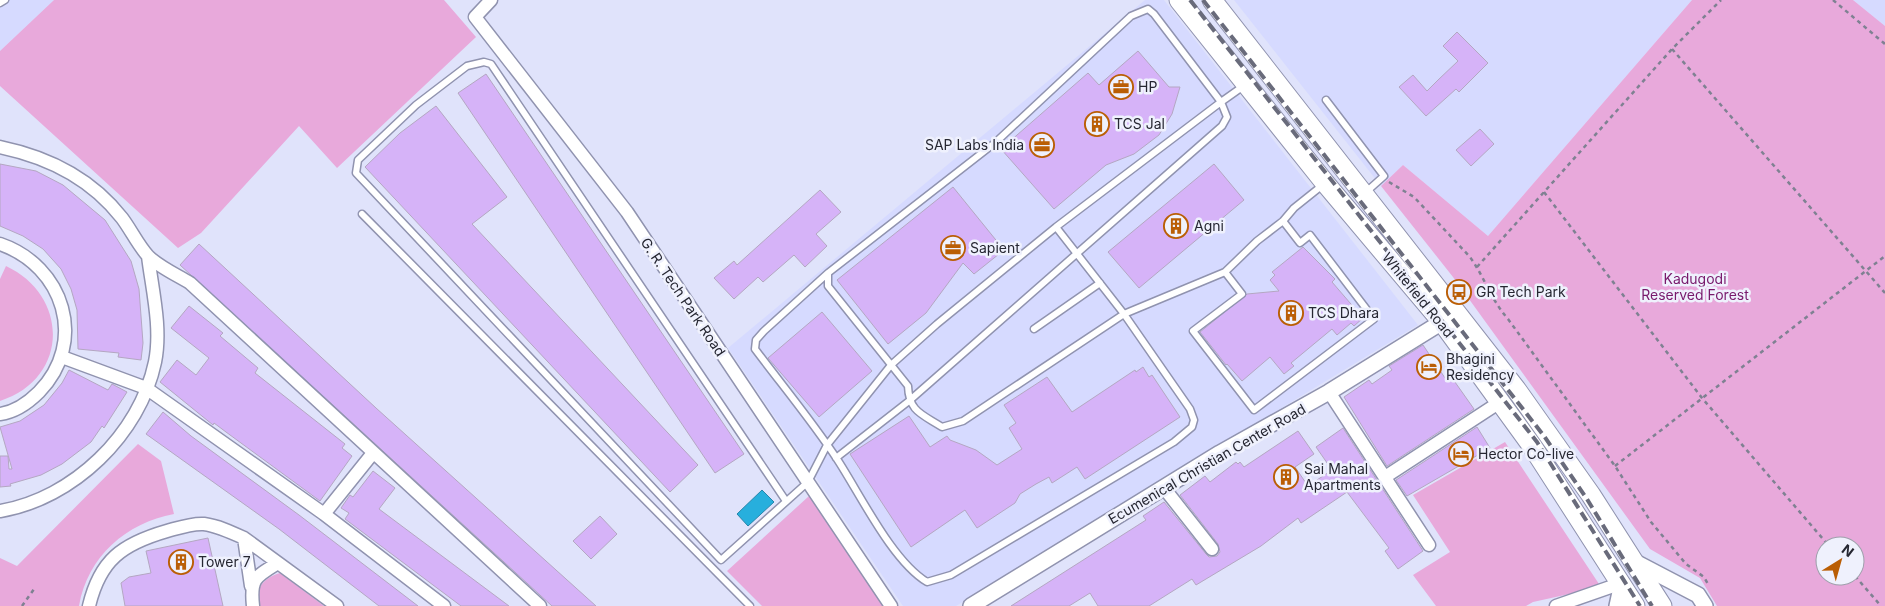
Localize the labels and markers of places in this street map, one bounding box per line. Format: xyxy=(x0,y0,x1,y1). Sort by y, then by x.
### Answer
office icon: HP xyxy=(1108,74,1134,100)
place label: HP xyxy=(1138,78,1157,95)
building icon: TCS Jal xyxy=(1084,111,1110,137)
place label: TCS Jal xyxy=(1114,115,1165,132)
office icon: SAP Labs India xyxy=(1029,132,1055,158)
place label: SAP Labs India xyxy=(925,136,1024,153)
building icon: Agni xyxy=(1163,213,1189,239)
place label: Agni xyxy=(1194,217,1224,234)
office icon: Sapient xyxy=(940,235,966,261)
place label: Sapient xyxy=(970,239,1020,256)
bus stop icon: GR Tech Park xyxy=(1446,279,1472,305)
place label: GR Tech Park xyxy=(1476,283,1566,300)
building icon: TCS Dhara xyxy=(1278,300,1304,326)
place label: TCS Dhara xyxy=(1308,304,1379,321)
place label: Bhagini Residency xyxy=(1446,350,1514,383)
hotel icon: Bhagini Residency xyxy=(1416,354,1442,380)
hotel icon: Hector Co-live xyxy=(1448,441,1474,467)
place label: Hector Co-live xyxy=(1478,445,1574,462)
place label: Sai Mahal Apartments xyxy=(1304,460,1381,493)
building icon: Sai Mahal Apartments xyxy=(1273,464,1299,490)
building icon: Tower 7 xyxy=(168,549,194,575)
place label: Tower 7 xyxy=(198,553,251,570)

